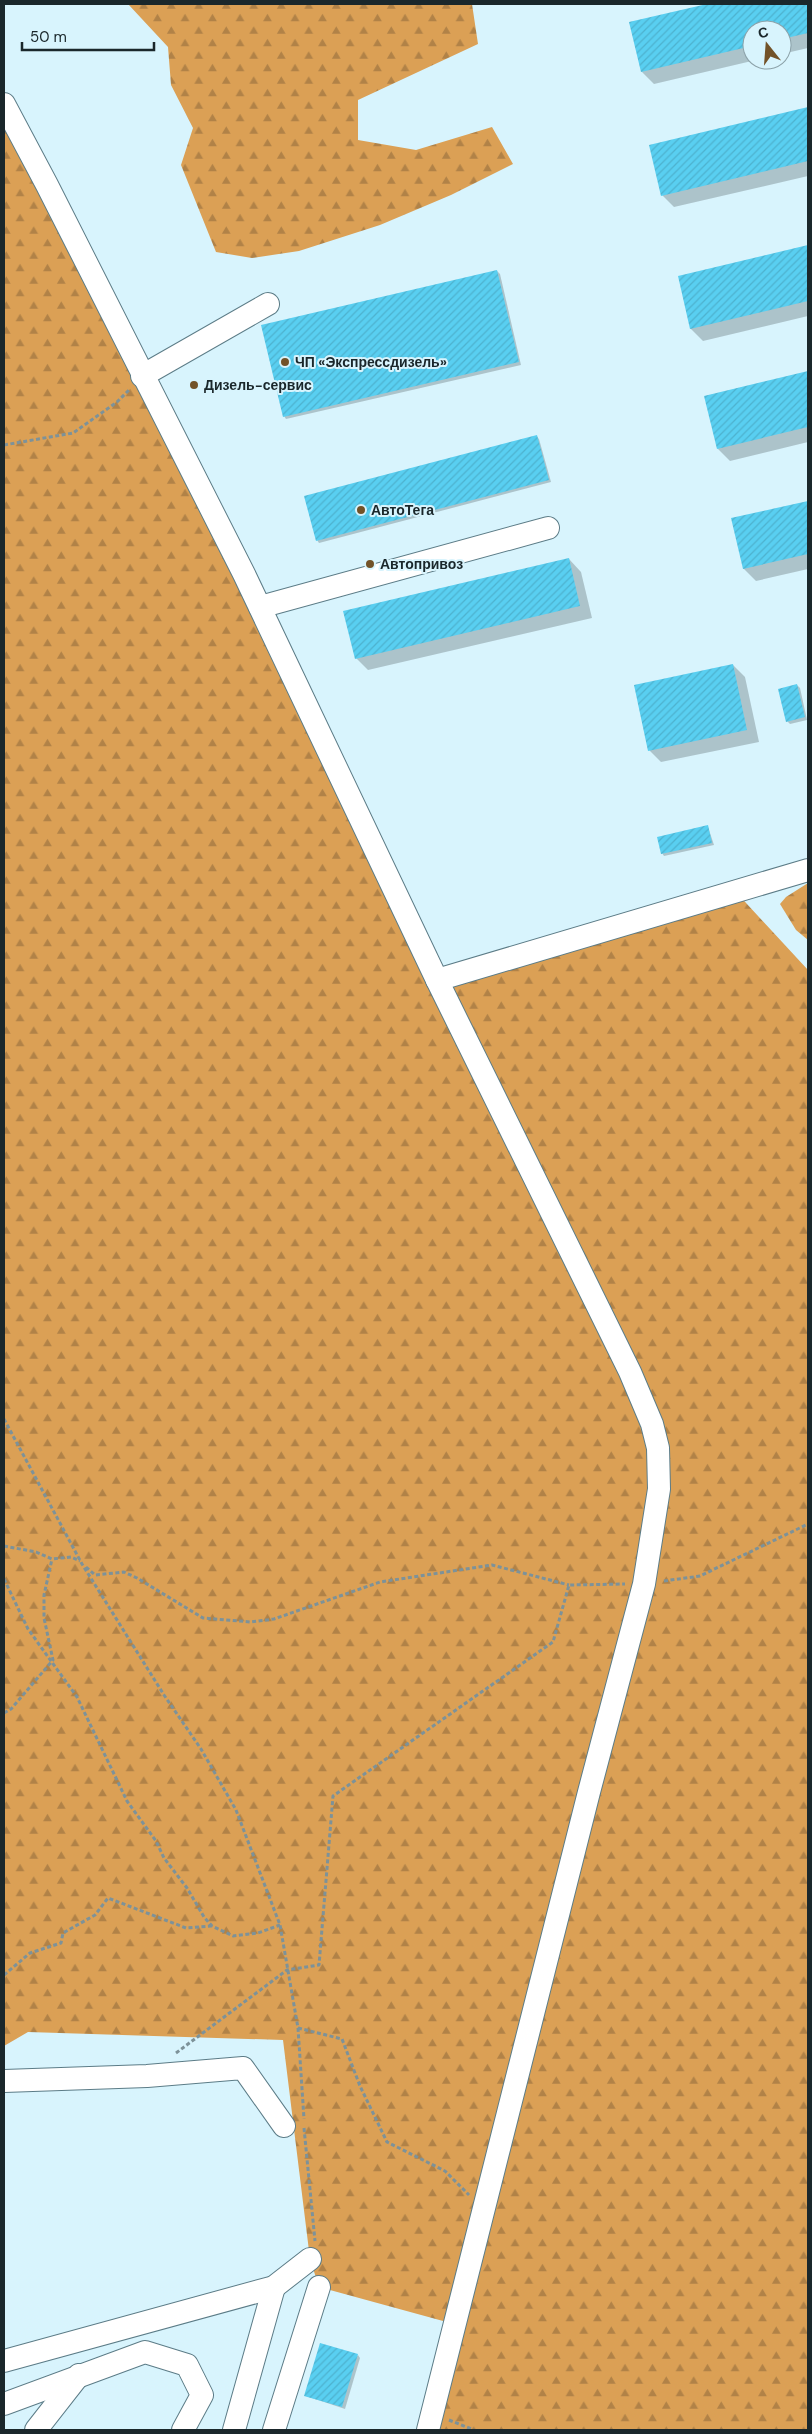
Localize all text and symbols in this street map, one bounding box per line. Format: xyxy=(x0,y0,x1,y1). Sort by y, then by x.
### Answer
scale bar xyxy=(22,20,155,52)
north arrow xyxy=(742,20,792,70)
text: С xyxy=(756,22,771,43)
text: 50 m xyxy=(30,27,67,47)
place label: ЧП «Экспрессдизель» xyxy=(295,353,447,371)
marker: ЧП «Экспрессдизель» xyxy=(279,356,291,368)
place label: Дизель-сервис xyxy=(204,376,312,394)
marker: Дизель-сервис xyxy=(188,379,200,391)
place label: АвтоТега xyxy=(371,501,434,519)
marker: АвтоТега xyxy=(355,504,367,516)
place label: Автопривоз xyxy=(380,555,463,573)
marker: Автопривоз xyxy=(364,558,376,570)

